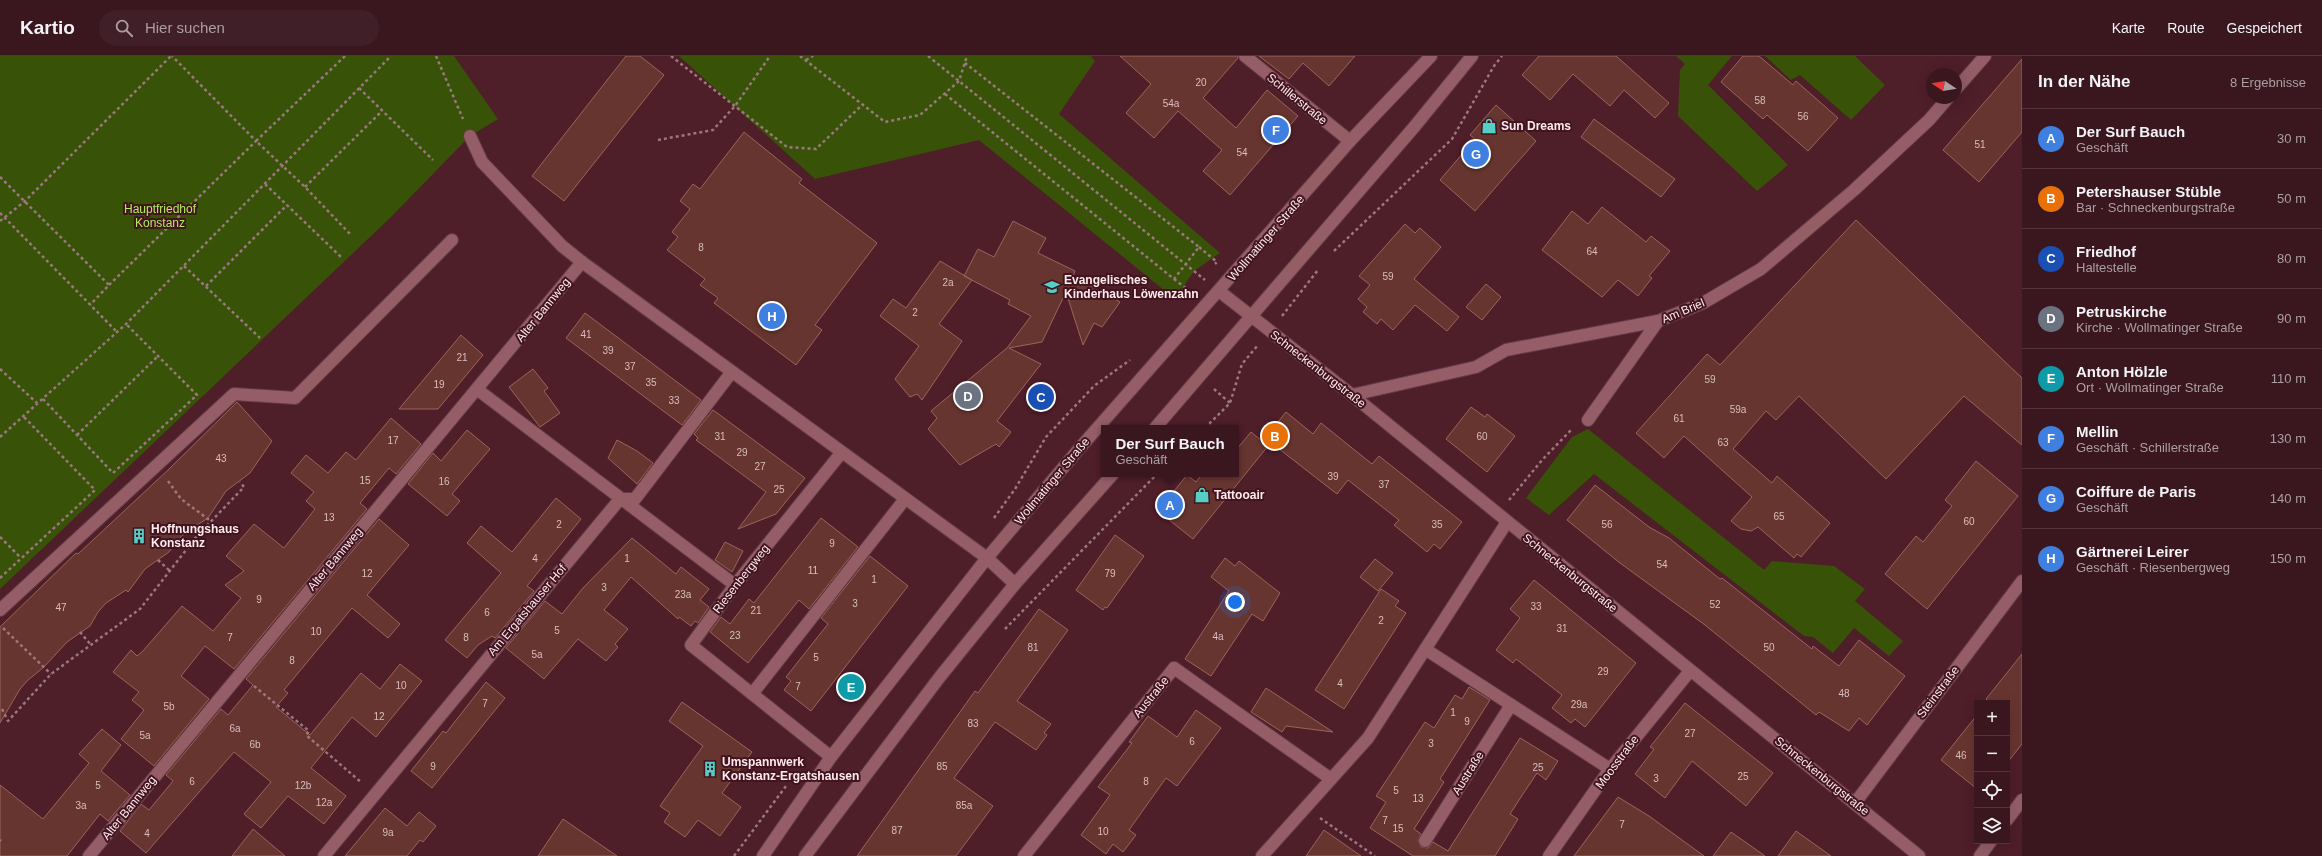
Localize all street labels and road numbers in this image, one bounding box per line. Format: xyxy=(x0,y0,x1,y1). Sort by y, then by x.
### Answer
street label: Schillerstraße xyxy=(1264,70,1330,128)
street label: Wollmatinger Straße xyxy=(1225,192,1307,284)
street label: Alter Bannweg xyxy=(513,275,573,345)
street label: Am Briel xyxy=(1659,296,1707,326)
street label: Schneckenburgstraße xyxy=(1267,327,1369,411)
street label: Wollmatinger Straße xyxy=(1012,434,1093,527)
street label: Alter Bannweg xyxy=(305,525,365,593)
street label: Schneckenburgstraße xyxy=(1520,531,1620,616)
street label: Riesenbergweg xyxy=(710,542,772,616)
street label: Am Ergatshauser Hof xyxy=(485,561,570,658)
street label: Steinstraße xyxy=(1914,663,1962,721)
street label: Austraße xyxy=(1130,673,1172,720)
street label: Moosstraße xyxy=(1592,732,1642,792)
street label: Schneckenburgstraße xyxy=(1772,734,1872,819)
street label: Austraße xyxy=(1449,748,1487,797)
street label: Alter Bannweg xyxy=(99,773,159,843)

